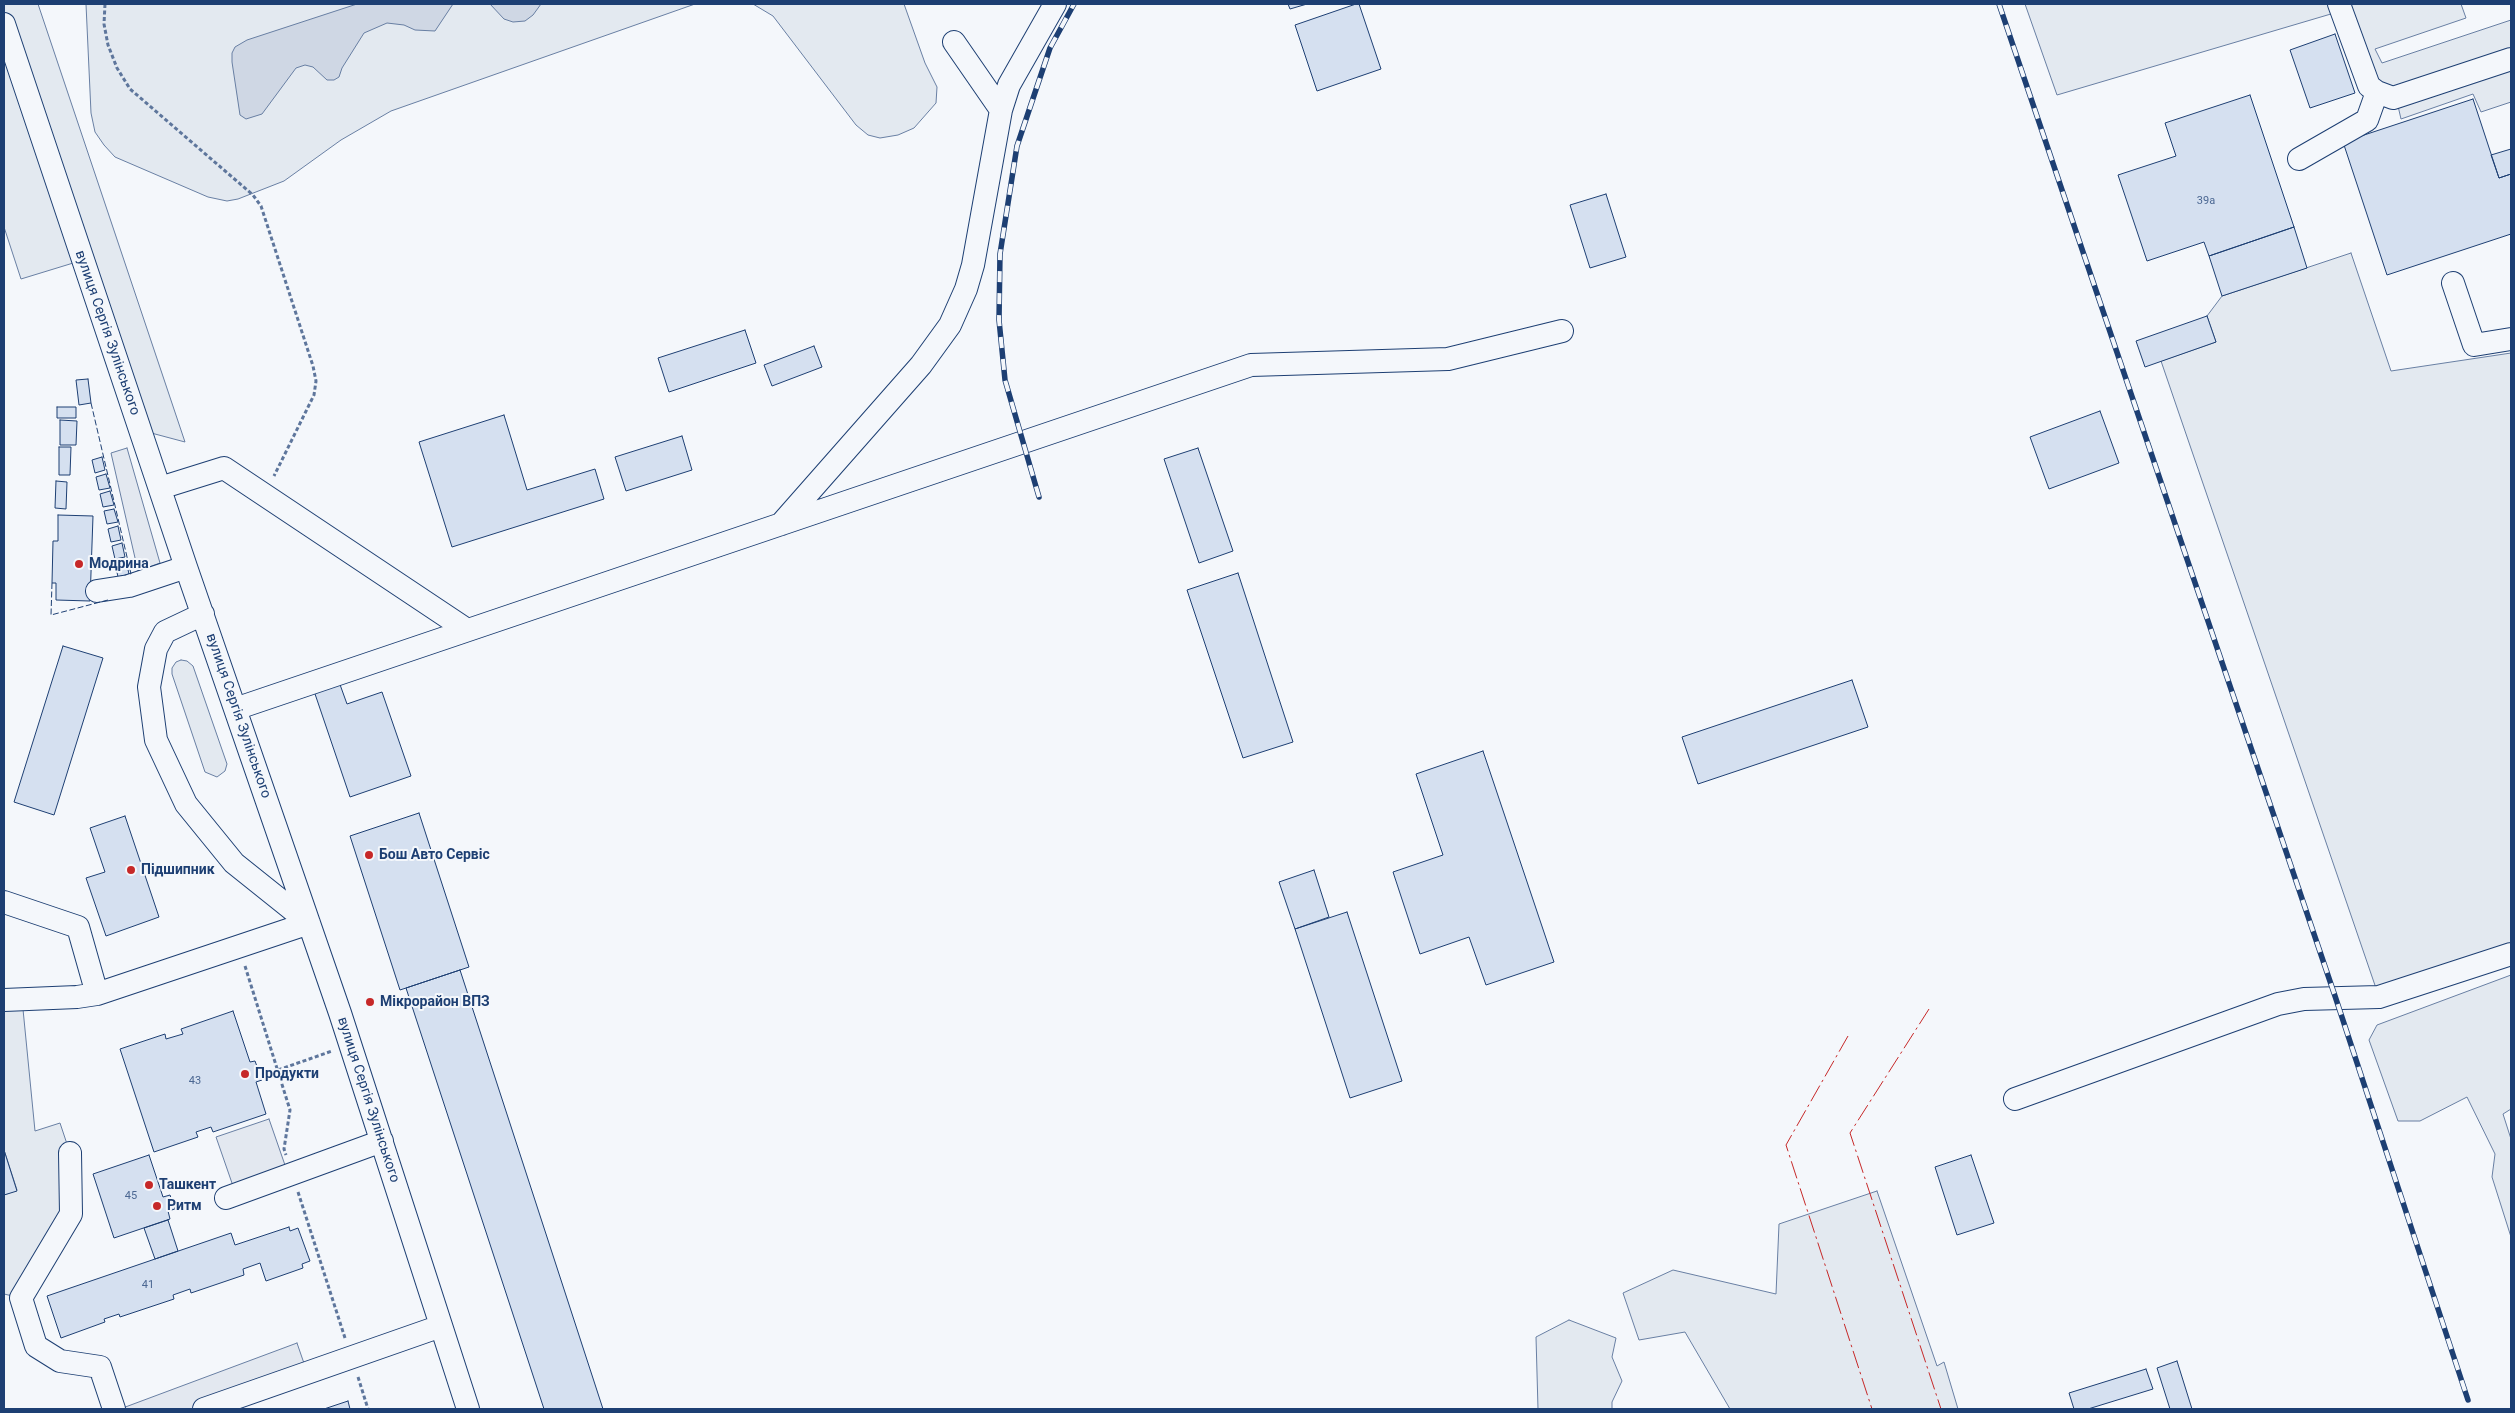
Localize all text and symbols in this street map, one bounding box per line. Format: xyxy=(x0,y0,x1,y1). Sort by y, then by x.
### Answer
house number: 39а xyxy=(2197,194,2215,208)
street label: вулиця Сергія Зулінського xyxy=(71,248,143,418)
place label: Модрина xyxy=(89,556,149,572)
marker: Модрина xyxy=(73,558,85,570)
street label: вулиця Сергія Зулінського xyxy=(202,631,274,801)
place label: Бош Авто Сервіс xyxy=(379,847,490,863)
marker: Бош Авто Сервіс xyxy=(363,849,375,861)
place label: Підшипник xyxy=(141,862,215,878)
marker: Підшипник xyxy=(125,864,137,876)
place label: Мікрорайон ВПЗ xyxy=(380,994,490,1010)
marker: Мікрорайон ВПЗ xyxy=(364,996,376,1008)
street label: вулиця Сергія Зулінського xyxy=(333,1015,403,1185)
place label: Продукти xyxy=(255,1066,319,1082)
marker: Продукти xyxy=(239,1068,251,1080)
house number: 43 xyxy=(189,1074,201,1088)
place label: Ташкент xyxy=(159,1177,216,1193)
marker: Ташкент xyxy=(143,1179,155,1191)
house number: 45 xyxy=(125,1189,137,1203)
place label: Ритм xyxy=(167,1198,202,1214)
marker: Ритм xyxy=(151,1200,163,1212)
house number: 41 xyxy=(142,1278,154,1292)

